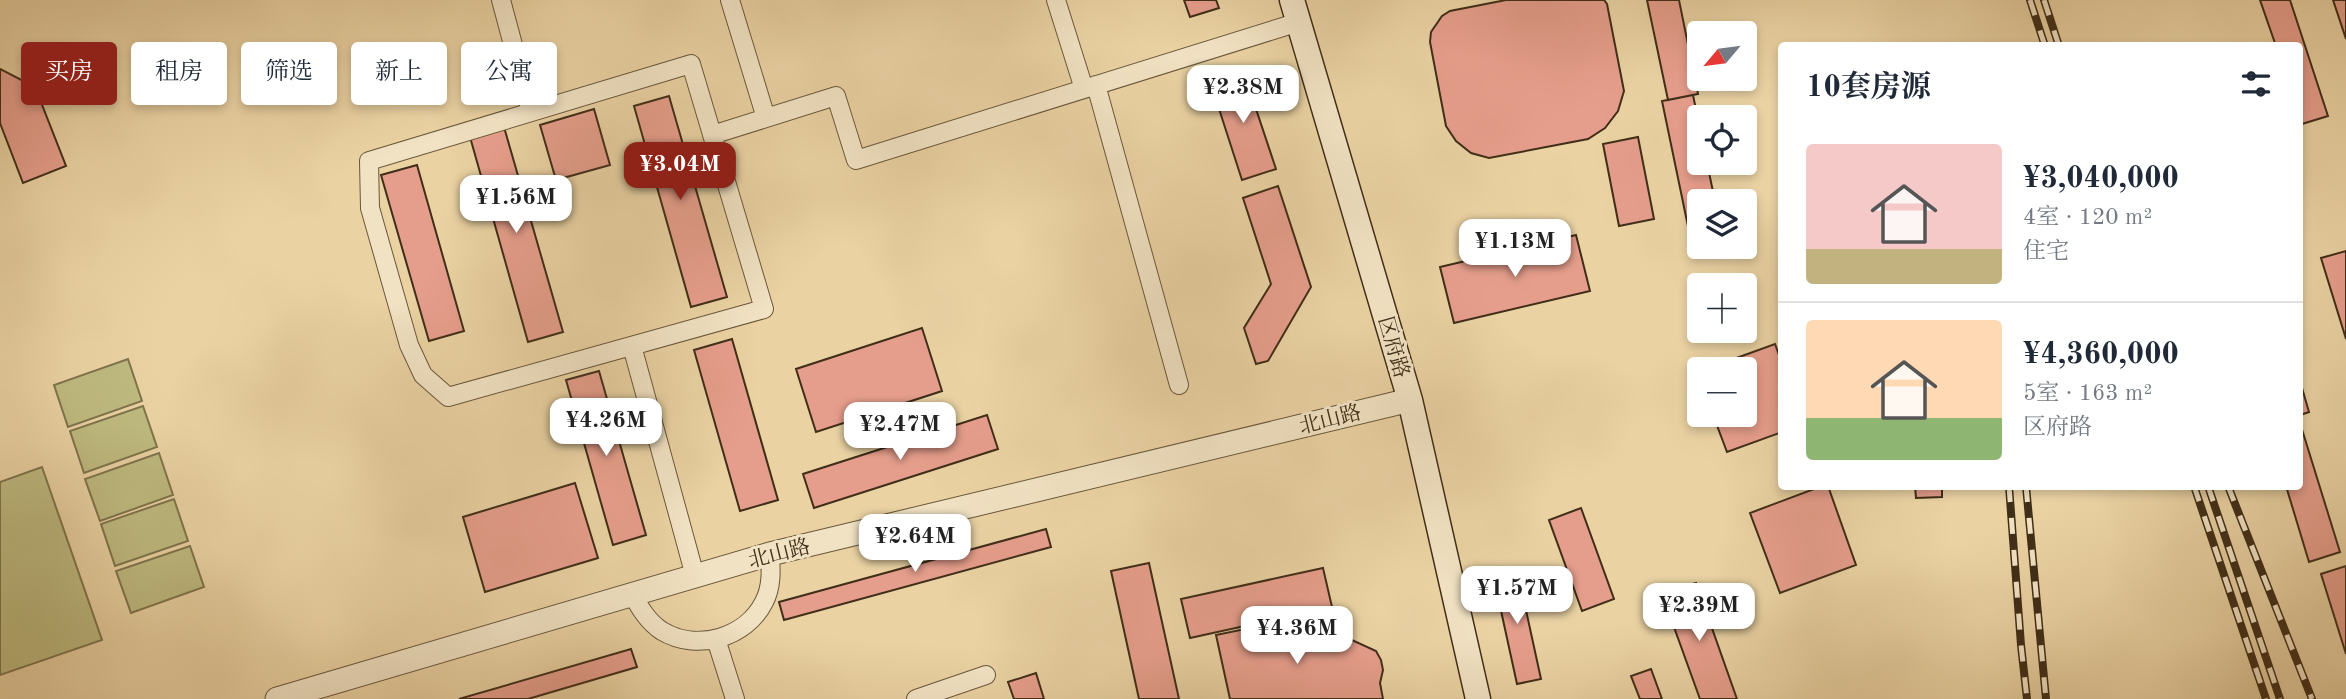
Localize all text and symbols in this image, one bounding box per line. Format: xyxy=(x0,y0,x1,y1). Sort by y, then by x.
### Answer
north arrow xyxy=(1687,21,1757,91)
map controls xyxy=(1687,21,1757,427)
chip: 买房 xyxy=(21,42,117,105)
chip: 租房 xyxy=(131,42,227,105)
chip: 筛选 xyxy=(241,42,337,105)
chip: 新上 xyxy=(351,42,447,105)
chip: 公寓 xyxy=(461,42,557,105)
icon: filters xyxy=(2237,65,2275,103)
pin: ¥2.38M xyxy=(1186,66,1300,125)
text: 10套房源 xyxy=(1806,73,1931,103)
text: ¥2.38M xyxy=(1203,76,1283,99)
button: locate xyxy=(1687,105,1757,175)
pin: ¥3.04M xyxy=(623,142,737,202)
text: ¥3.04M xyxy=(640,153,720,176)
text: ¥3,040,000 xyxy=(2023,164,2179,194)
icon: home xyxy=(1862,172,1946,256)
pin: ¥1.56M xyxy=(459,176,573,235)
text: ¥1.56M xyxy=(476,186,556,209)
button: layers xyxy=(1687,189,1757,259)
text: 4室 · 120 m² xyxy=(2023,206,2152,229)
pin: ¥1.13M xyxy=(1458,219,1572,279)
text: ¥1.13M xyxy=(1475,230,1555,253)
text: 住宅 xyxy=(2023,240,2069,263)
button: + xyxy=(1687,273,1757,343)
street label: 区府路 xyxy=(1374,314,1413,381)
text: ¥4,360,000 xyxy=(2023,340,2179,370)
icon: home xyxy=(1862,348,1946,432)
button: − xyxy=(1687,357,1757,427)
text: 5室 · 163 m² xyxy=(2023,382,2152,405)
pin: ¥4.26M xyxy=(549,398,663,458)
street label: 北山路 xyxy=(1297,401,1363,438)
pin: ¥2.47M xyxy=(843,402,957,462)
text: ¥4.26M xyxy=(566,409,646,432)
text: ¥2.47M xyxy=(860,413,940,436)
text: 区府路 xyxy=(2023,416,2092,439)
pin: ¥2.64M xyxy=(858,514,972,574)
text: ¥2.64M xyxy=(875,525,955,548)
street label: 北山路 xyxy=(746,535,812,572)
pin: ¥1.57M xyxy=(1460,566,1574,626)
text: ¥1.57M xyxy=(1477,577,1557,600)
pin: ¥2.39M xyxy=(1642,584,1756,643)
text: ¥2.39M xyxy=(1659,594,1739,617)
pin: ¥4.36M xyxy=(1240,606,1354,666)
text: ¥4.36M xyxy=(1257,617,1337,640)

